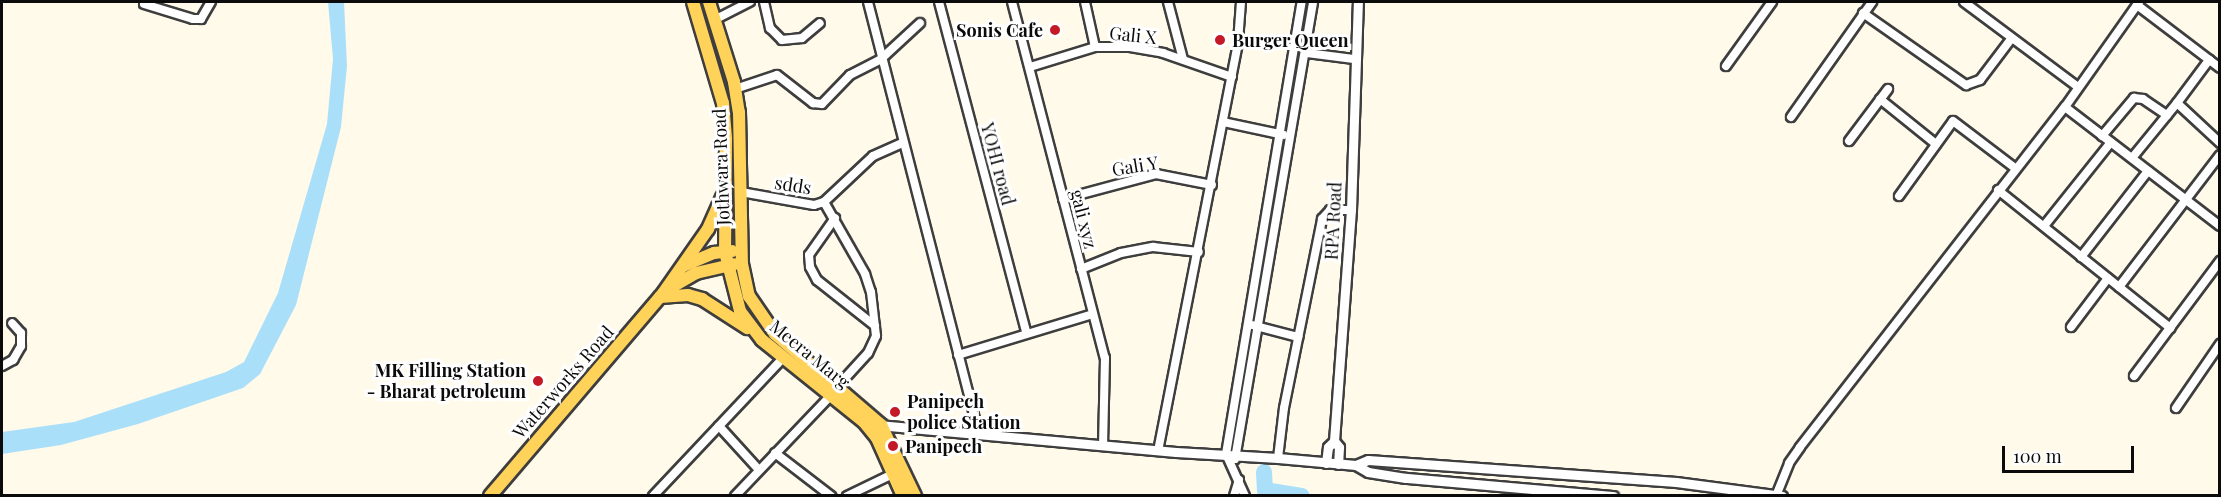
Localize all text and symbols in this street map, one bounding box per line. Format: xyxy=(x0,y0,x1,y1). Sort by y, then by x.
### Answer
place label: Sonis Cafe xyxy=(956,19,1043,41)
street label: Gali X xyxy=(1108,22,1158,48)
marker: Sonis Cafe xyxy=(1048,23,1062,37)
place label: Burger Queen xyxy=(1232,29,1349,51)
marker: Burger Queen xyxy=(1213,33,1227,47)
street label: Jothwara Road xyxy=(708,108,734,226)
street label: YOHI road xyxy=(977,120,1019,208)
street label: Gali Y xyxy=(1110,152,1160,180)
street label: sdds xyxy=(773,171,813,199)
street label: RPA Road xyxy=(1320,181,1346,261)
street label: gali xyz xyxy=(1066,187,1102,251)
street label: Meera Marg xyxy=(765,315,855,393)
street label: Waterworks Road xyxy=(508,321,618,443)
place label: MK Filling Station - Bharat petroleum xyxy=(367,360,526,403)
marker: MK Filling Station - Bharat petroleum xyxy=(531,374,545,388)
place label: Panipech police Station xyxy=(907,391,1021,434)
marker: Panipech police Station xyxy=(888,405,902,419)
scale bar xyxy=(2005,434,2137,472)
place label: Panipech xyxy=(905,435,982,457)
marker: Panipech xyxy=(886,439,900,453)
text: 100 m xyxy=(2013,444,2062,468)

